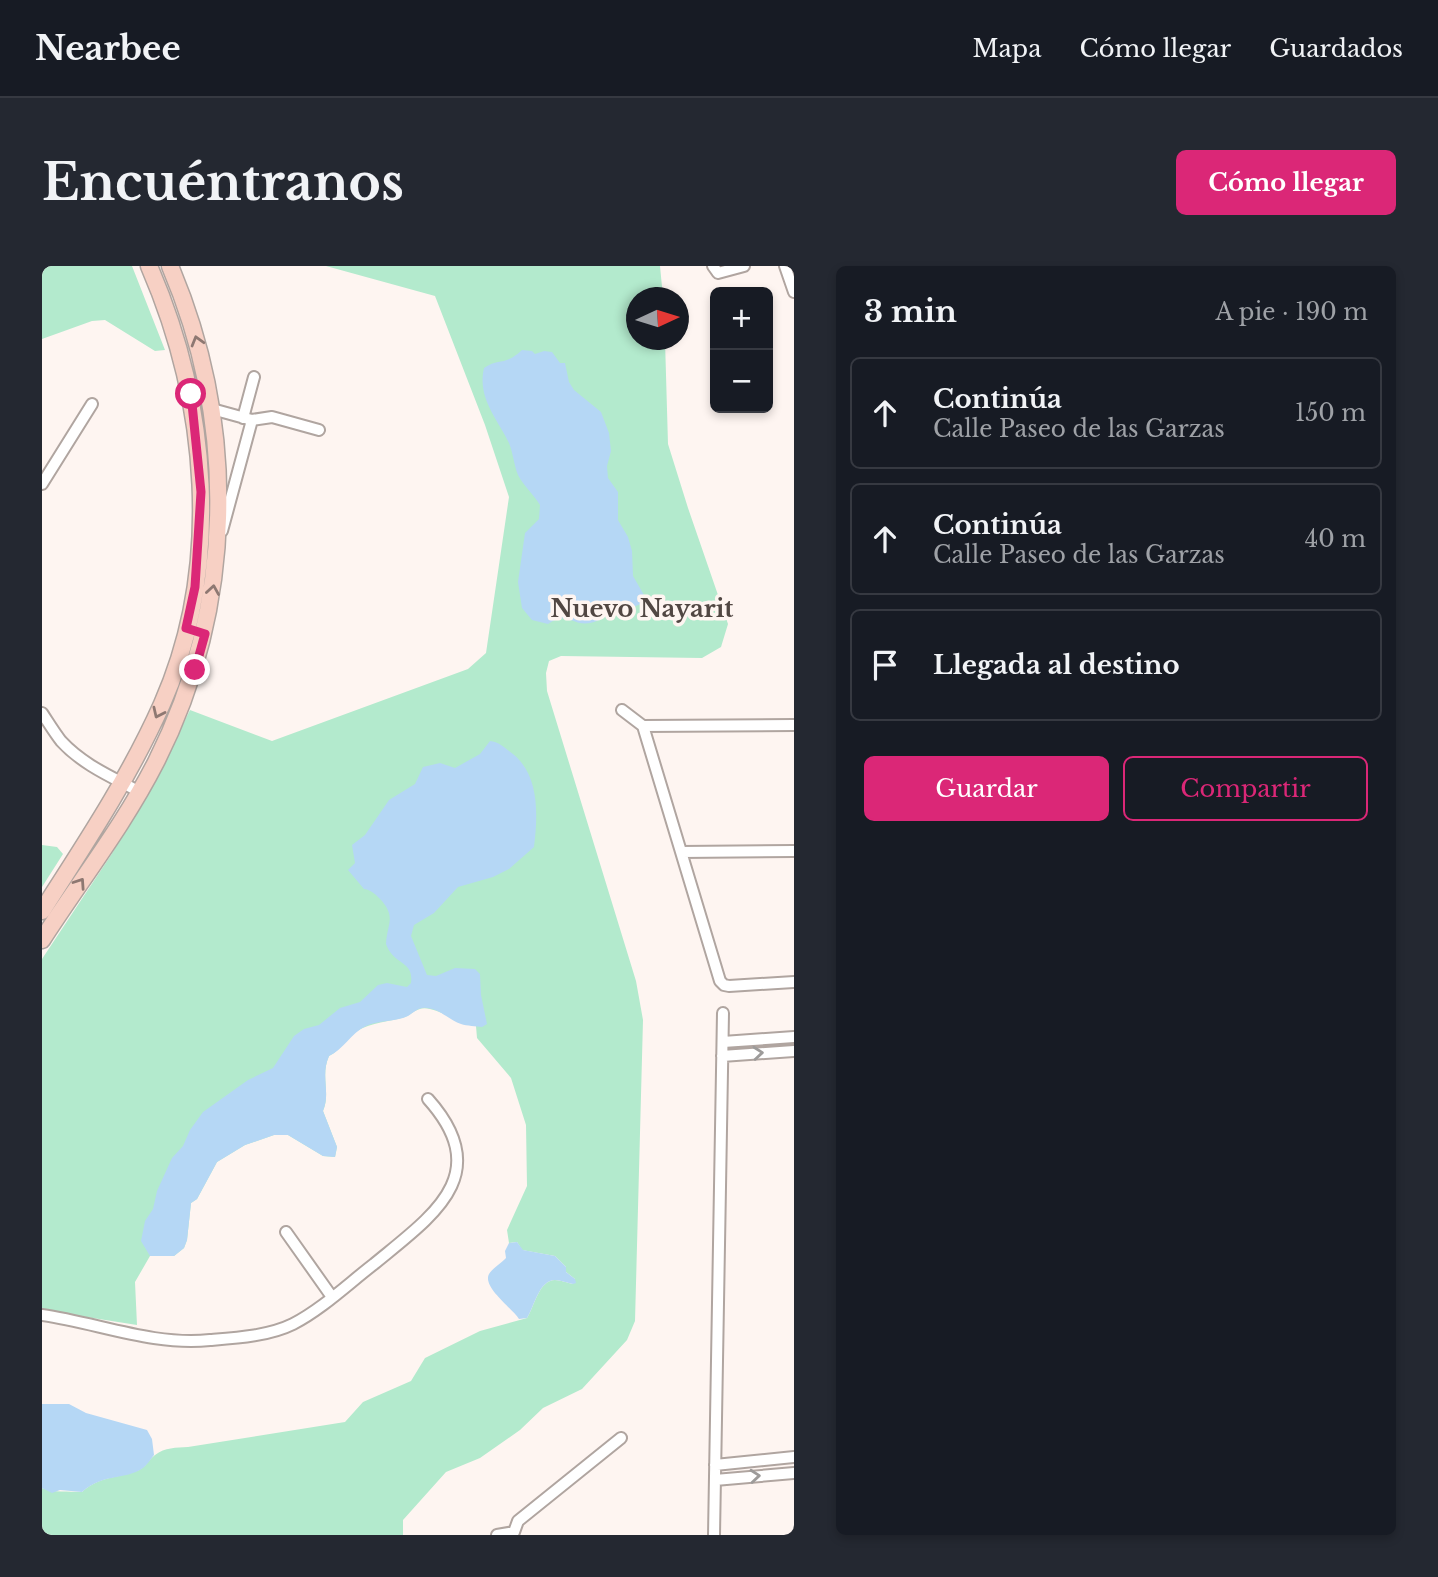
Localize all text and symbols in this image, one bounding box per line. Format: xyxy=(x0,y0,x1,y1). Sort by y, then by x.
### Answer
text: Nearbee xyxy=(35,28,181,69)
text: Mapa xyxy=(972,34,1041,63)
text: Cómo llegar xyxy=(1079,34,1231,63)
text: Guardados xyxy=(1269,34,1403,63)
button: Cómo llegar xyxy=(1176,150,1396,215)
text: Encuéntranos xyxy=(42,152,404,213)
north arrow xyxy=(626,287,689,350)
map controls xyxy=(710,287,773,413)
button: + xyxy=(710,287,773,350)
text: 3 min xyxy=(864,293,957,330)
text: A pie · 190 m xyxy=(1215,298,1368,326)
one-way arrow xyxy=(190,335,205,347)
button: − xyxy=(710,350,773,413)
route start xyxy=(175,378,206,409)
text: Continúa xyxy=(933,383,1062,415)
icon: ahead xyxy=(866,394,904,432)
text: 150 m xyxy=(1295,399,1366,427)
text: Calle Paseo de las Garzas xyxy=(933,415,1225,443)
text: Continúa xyxy=(933,509,1062,541)
icon: ahead xyxy=(866,520,904,558)
text: 40 m xyxy=(1305,525,1366,553)
text: Calle Paseo de las Garzas xyxy=(933,541,1225,569)
one-way arrow xyxy=(205,584,220,596)
district label: Nuevo Nayarit xyxy=(550,594,734,623)
icon: arrive xyxy=(866,646,904,684)
text: Llegada al destino xyxy=(933,649,1180,681)
route end xyxy=(179,654,210,685)
one-way arrow xyxy=(152,706,166,718)
button: Guardar xyxy=(864,756,1109,821)
button: Compartir xyxy=(1123,756,1368,821)
one-way arrow xyxy=(72,878,84,891)
one-way arrow xyxy=(753,1046,764,1061)
one-way arrow xyxy=(749,1469,760,1484)

